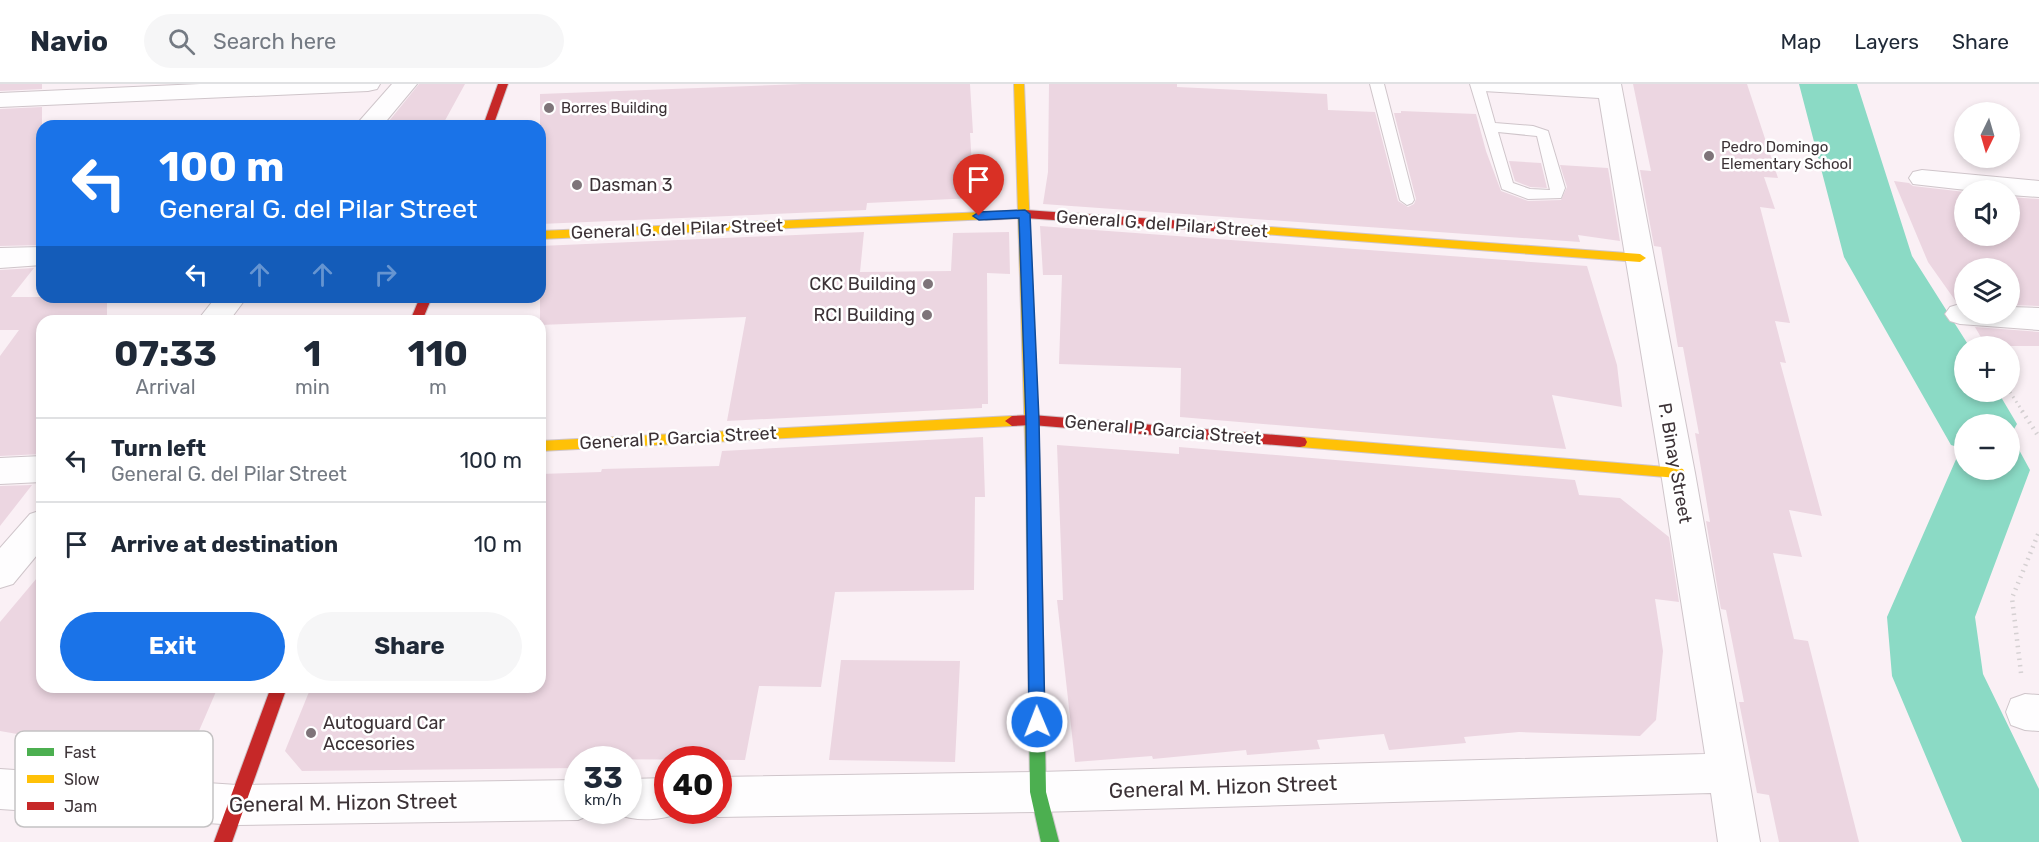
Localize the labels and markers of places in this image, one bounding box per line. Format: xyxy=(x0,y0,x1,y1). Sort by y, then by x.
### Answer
place label: Borres Building xyxy=(561,99,668,117)
marker: Borres Building xyxy=(542,101,556,115)
place label: Pedro Domingo Elementary School xyxy=(1721,138,1852,173)
marker: Pedro Domingo Elementary School xyxy=(1702,149,1716,163)
pin xyxy=(953,154,1004,216)
place label: Dasman 3 xyxy=(589,174,673,196)
marker: Dasman 3 xyxy=(570,178,584,192)
place label: CKC Building xyxy=(809,273,916,295)
marker: CKC Building xyxy=(921,277,935,291)
place label: RCI Building xyxy=(814,304,915,326)
marker: RCI Building xyxy=(920,308,934,322)
place label: Autoguard Car Accesories xyxy=(323,712,445,755)
marker: Autoguard Car Accesories xyxy=(304,726,318,740)

